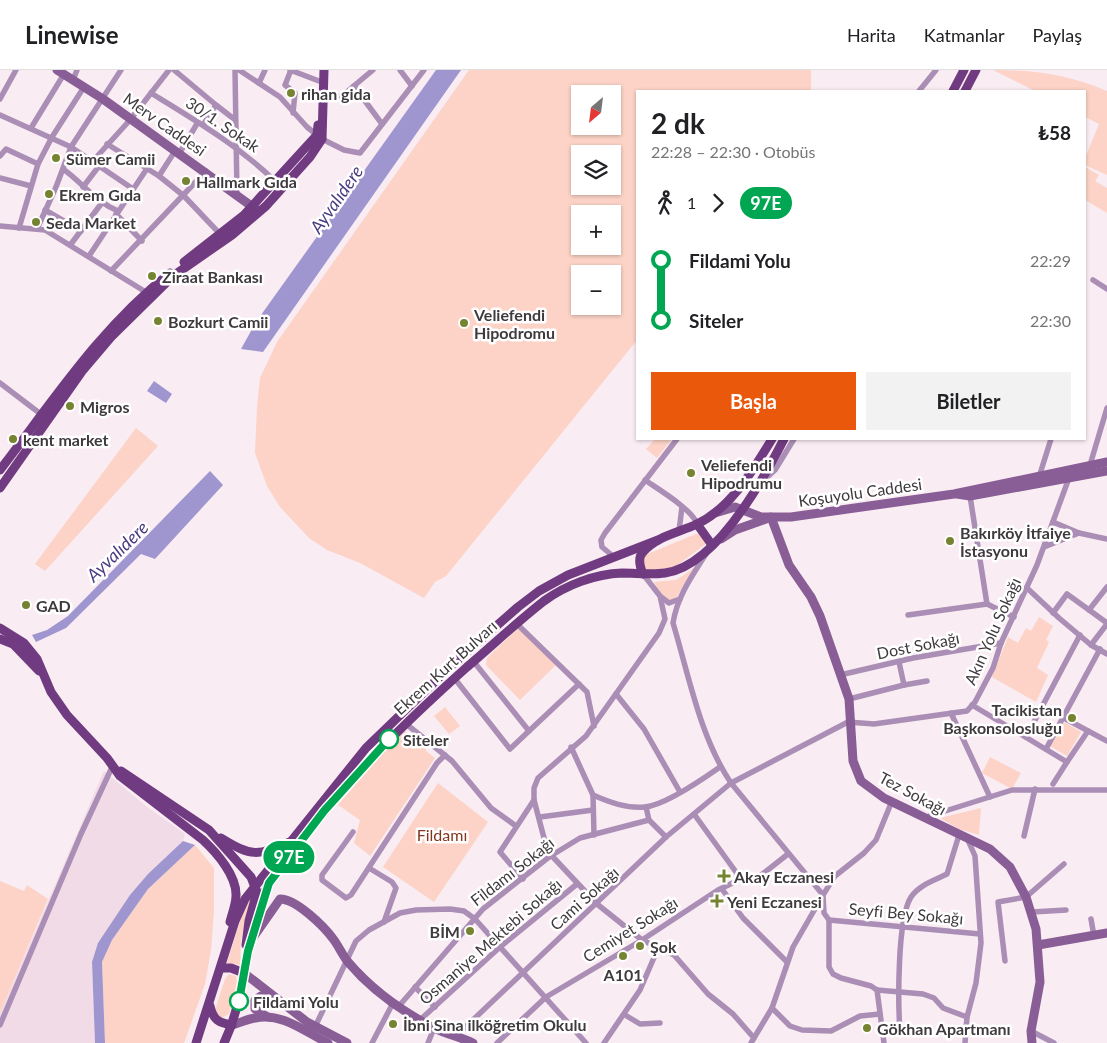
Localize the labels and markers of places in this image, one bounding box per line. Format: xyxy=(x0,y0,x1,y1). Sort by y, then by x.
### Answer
place label: rihan gida xyxy=(301,84,371,103)
marker: rihan gida xyxy=(285,87,297,99)
place label: Sümer Camii xyxy=(66,149,155,168)
marker: Sümer Camii xyxy=(50,152,62,164)
place label: Hallmark Gıda xyxy=(196,172,297,191)
marker: Hallmark Gıda xyxy=(180,175,192,187)
place label: Ekrem Gıda xyxy=(59,185,141,204)
marker: Ekrem Gıda xyxy=(43,188,55,200)
place label: Seda Market xyxy=(46,213,136,232)
marker: Seda Market xyxy=(30,216,42,228)
place label: Ziraat Bankası xyxy=(162,267,263,286)
marker: Ziraat Bankası xyxy=(146,270,158,282)
place label: Veliefendi Hipodromu xyxy=(473,305,555,342)
place label: Bozkurt Camii xyxy=(168,312,268,331)
marker: Bozkurt Camii xyxy=(152,315,164,327)
marker: Veliefendi Hipodromu xyxy=(458,317,470,329)
place label: Migros xyxy=(80,397,129,416)
marker: Migros xyxy=(64,400,76,412)
place label: kent market xyxy=(23,430,109,449)
marker: kent market xyxy=(7,433,19,445)
place label: Veliefendi Hipodrumu xyxy=(700,455,782,492)
marker: Veliefendi Hipodrumu xyxy=(685,467,697,479)
place label: Bakırköy İtfaiye İstasyonu xyxy=(960,523,1071,560)
marker: Bakırköy İtfaiye İstasyonu xyxy=(944,535,956,547)
place label: GAD xyxy=(36,596,71,615)
marker: GAD xyxy=(20,599,32,611)
place label: Tacikistan Başkonsolosluğu xyxy=(943,700,1062,737)
marker: Tacikistan Başkonsolosluğu xyxy=(1066,712,1078,724)
marker: Siteler xyxy=(379,729,399,749)
place label: Siteler xyxy=(403,730,449,749)
place label: Akay Eczanesi xyxy=(733,867,834,886)
marker: Akay Eczanesi xyxy=(718,870,730,882)
place label: Yeni Eczanesi xyxy=(726,892,822,911)
marker: Yeni Eczanesi xyxy=(711,895,723,907)
place label: BİM xyxy=(430,922,460,941)
marker: BİM xyxy=(464,925,476,937)
place label: Şok xyxy=(650,937,677,956)
marker: Şok xyxy=(634,940,646,952)
marker: A101 xyxy=(617,950,629,962)
place label: A101 xyxy=(603,965,642,984)
marker: Fildami Yolu xyxy=(229,991,249,1011)
place label: Fildami Yolu xyxy=(253,992,339,1011)
place label: İbni Sina ilköğretim Okulu xyxy=(403,1015,586,1034)
marker: İbni Sina ilköğretim Okulu xyxy=(387,1018,399,1030)
place label: Gökhan Apartmanı xyxy=(877,1019,1011,1038)
marker: Gökhan Apartmanı xyxy=(861,1022,873,1034)

